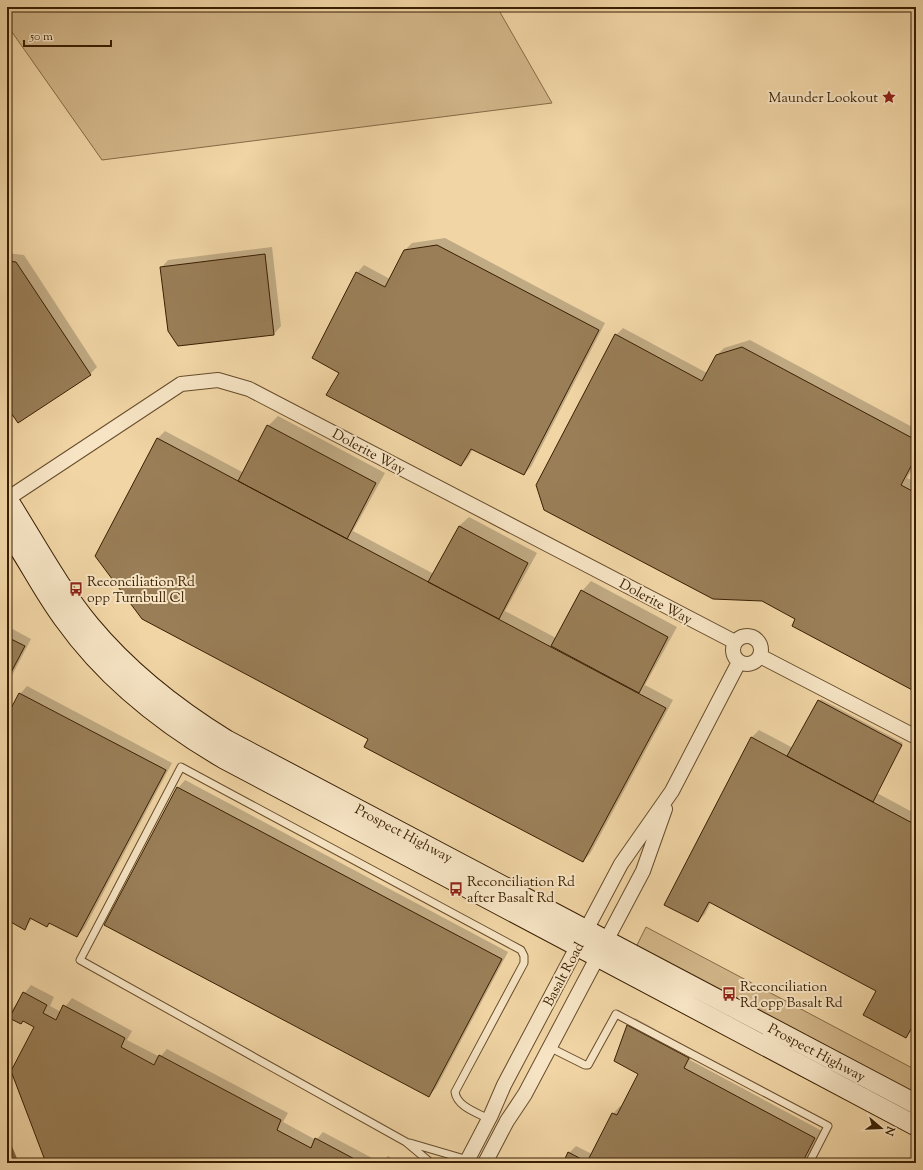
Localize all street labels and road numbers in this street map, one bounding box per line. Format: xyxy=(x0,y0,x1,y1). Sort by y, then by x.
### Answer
street label: Dolerite Way xyxy=(328,425,408,480)
street label: Dolerite Way xyxy=(615,575,695,630)
street label: Prospect Highway xyxy=(351,801,455,869)
street label: Basalt Road xyxy=(539,939,590,1011)
street label: Prospect Highway xyxy=(764,1020,868,1088)

